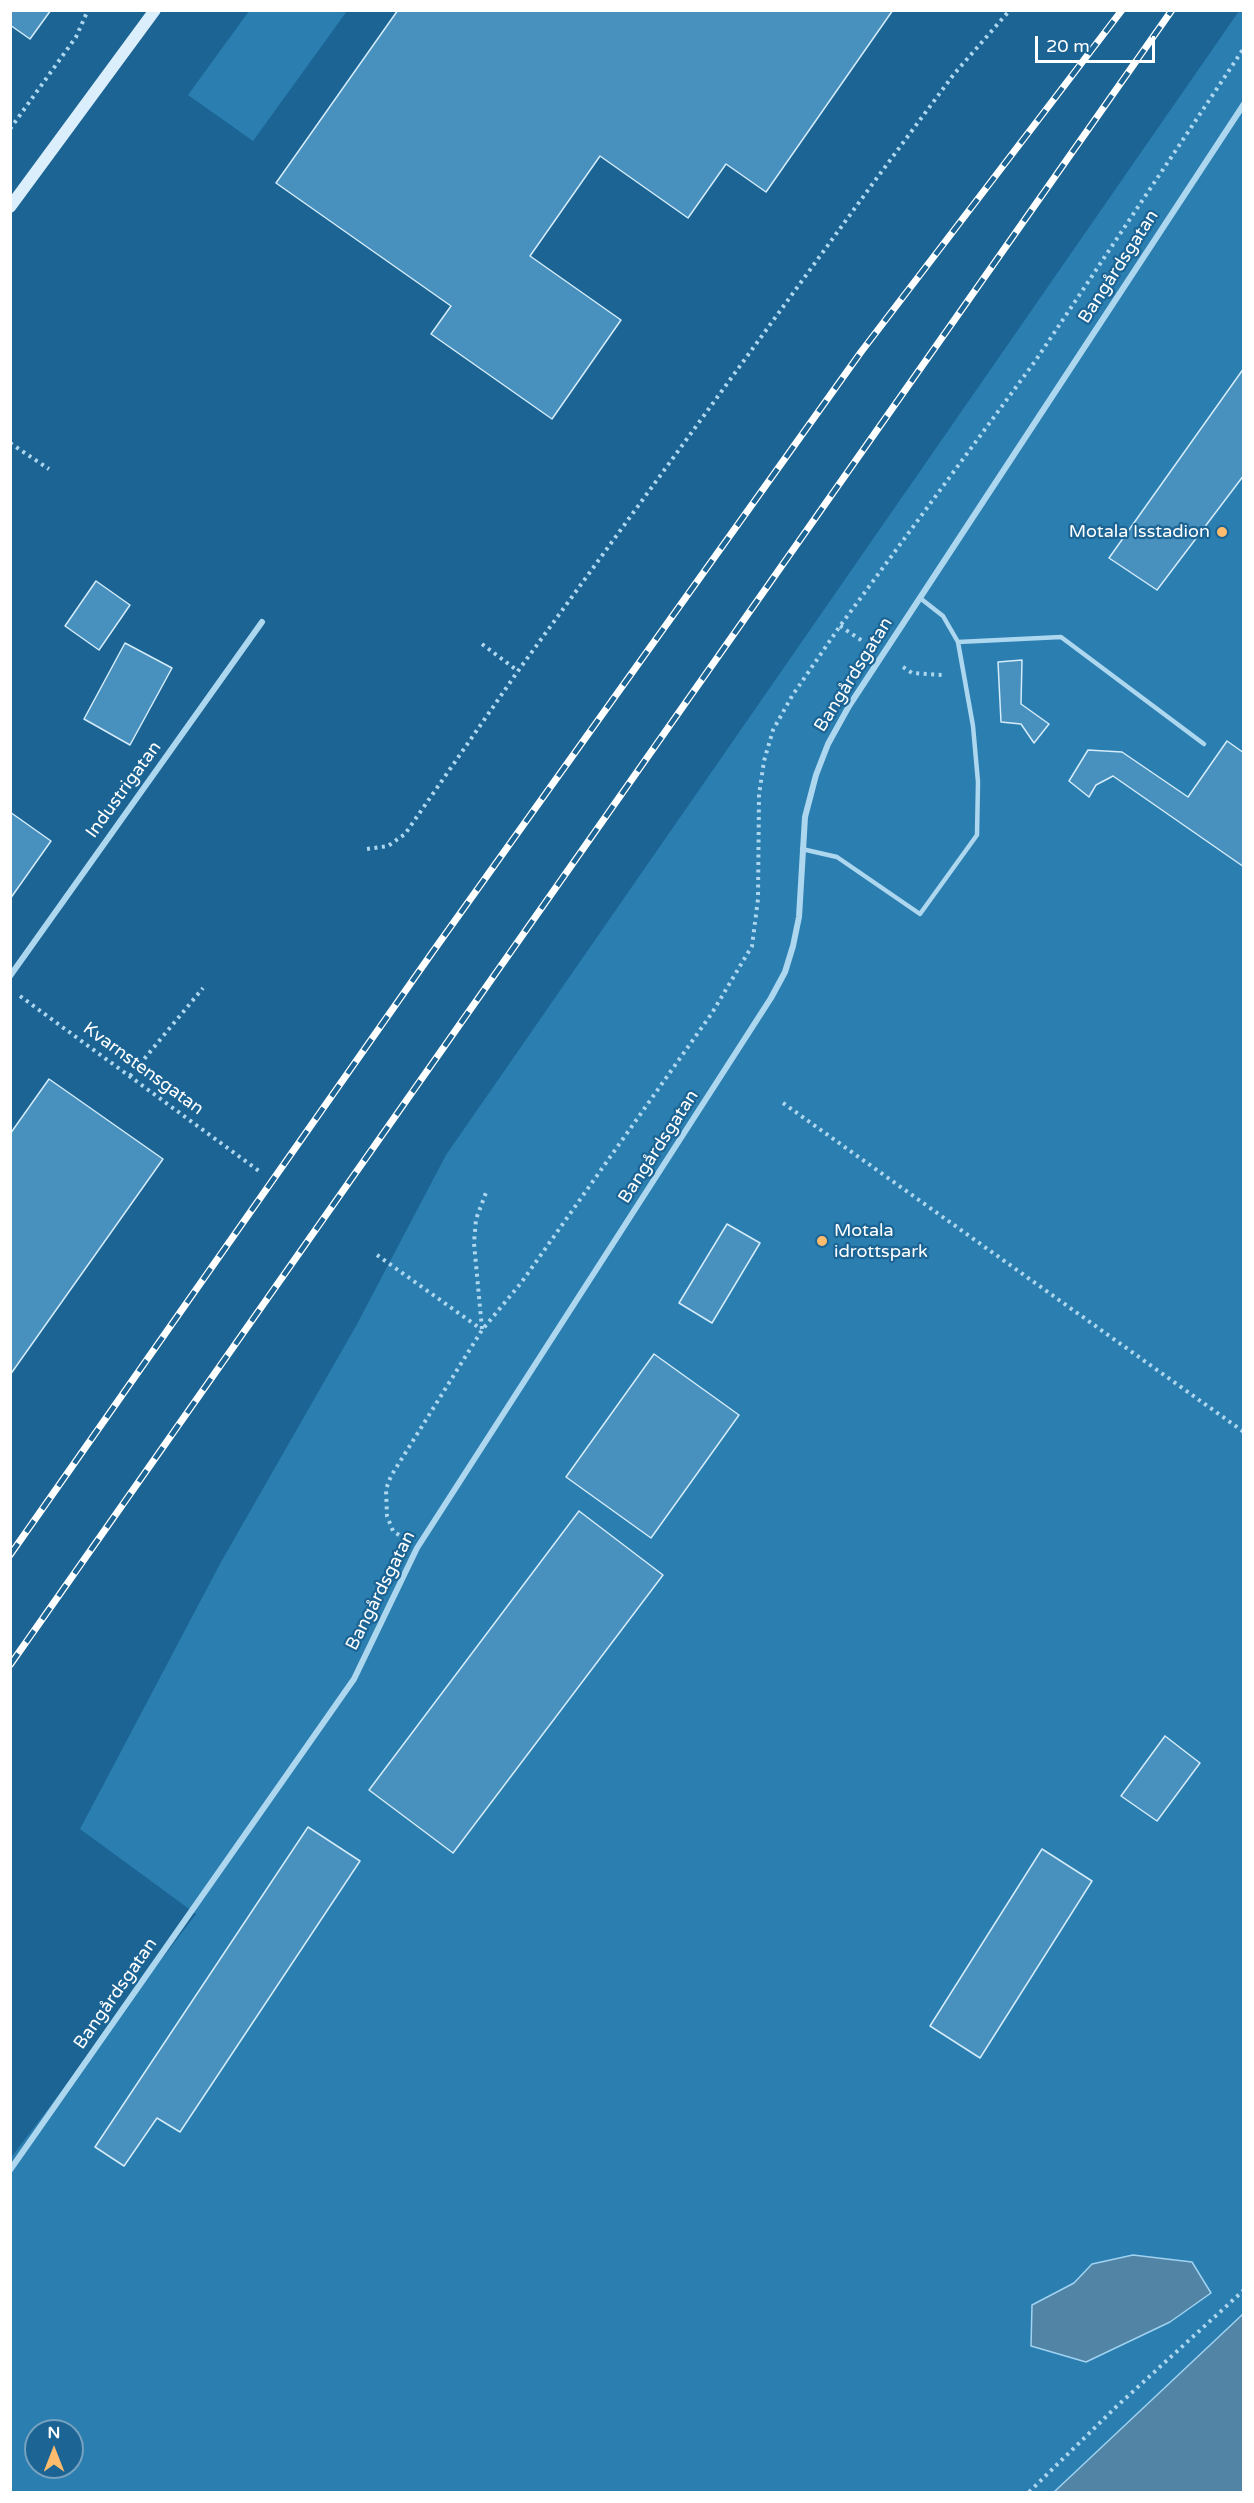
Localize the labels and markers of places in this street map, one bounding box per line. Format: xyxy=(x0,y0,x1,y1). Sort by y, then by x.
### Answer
place label: Motala Isstadion xyxy=(1069,521,1210,543)
marker: Motala Isstadion xyxy=(1215,525,1229,539)
place label: Motala idrottspark xyxy=(834,1220,928,1262)
marker: Motala idrottspark xyxy=(815,1234,829,1248)

